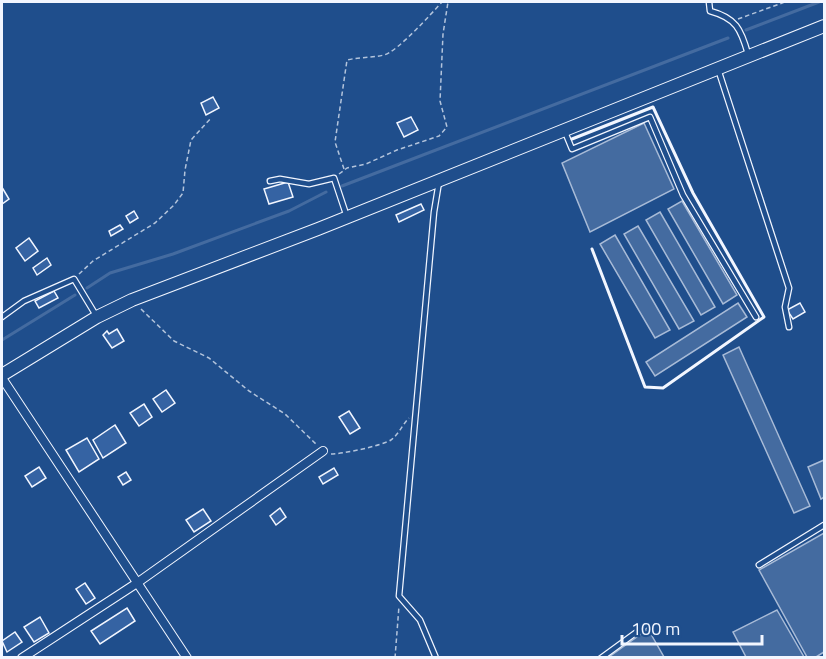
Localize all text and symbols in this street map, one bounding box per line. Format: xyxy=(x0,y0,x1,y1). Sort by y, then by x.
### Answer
scale bar xyxy=(622,608,762,646)
text: 100 m xyxy=(631,615,680,642)

